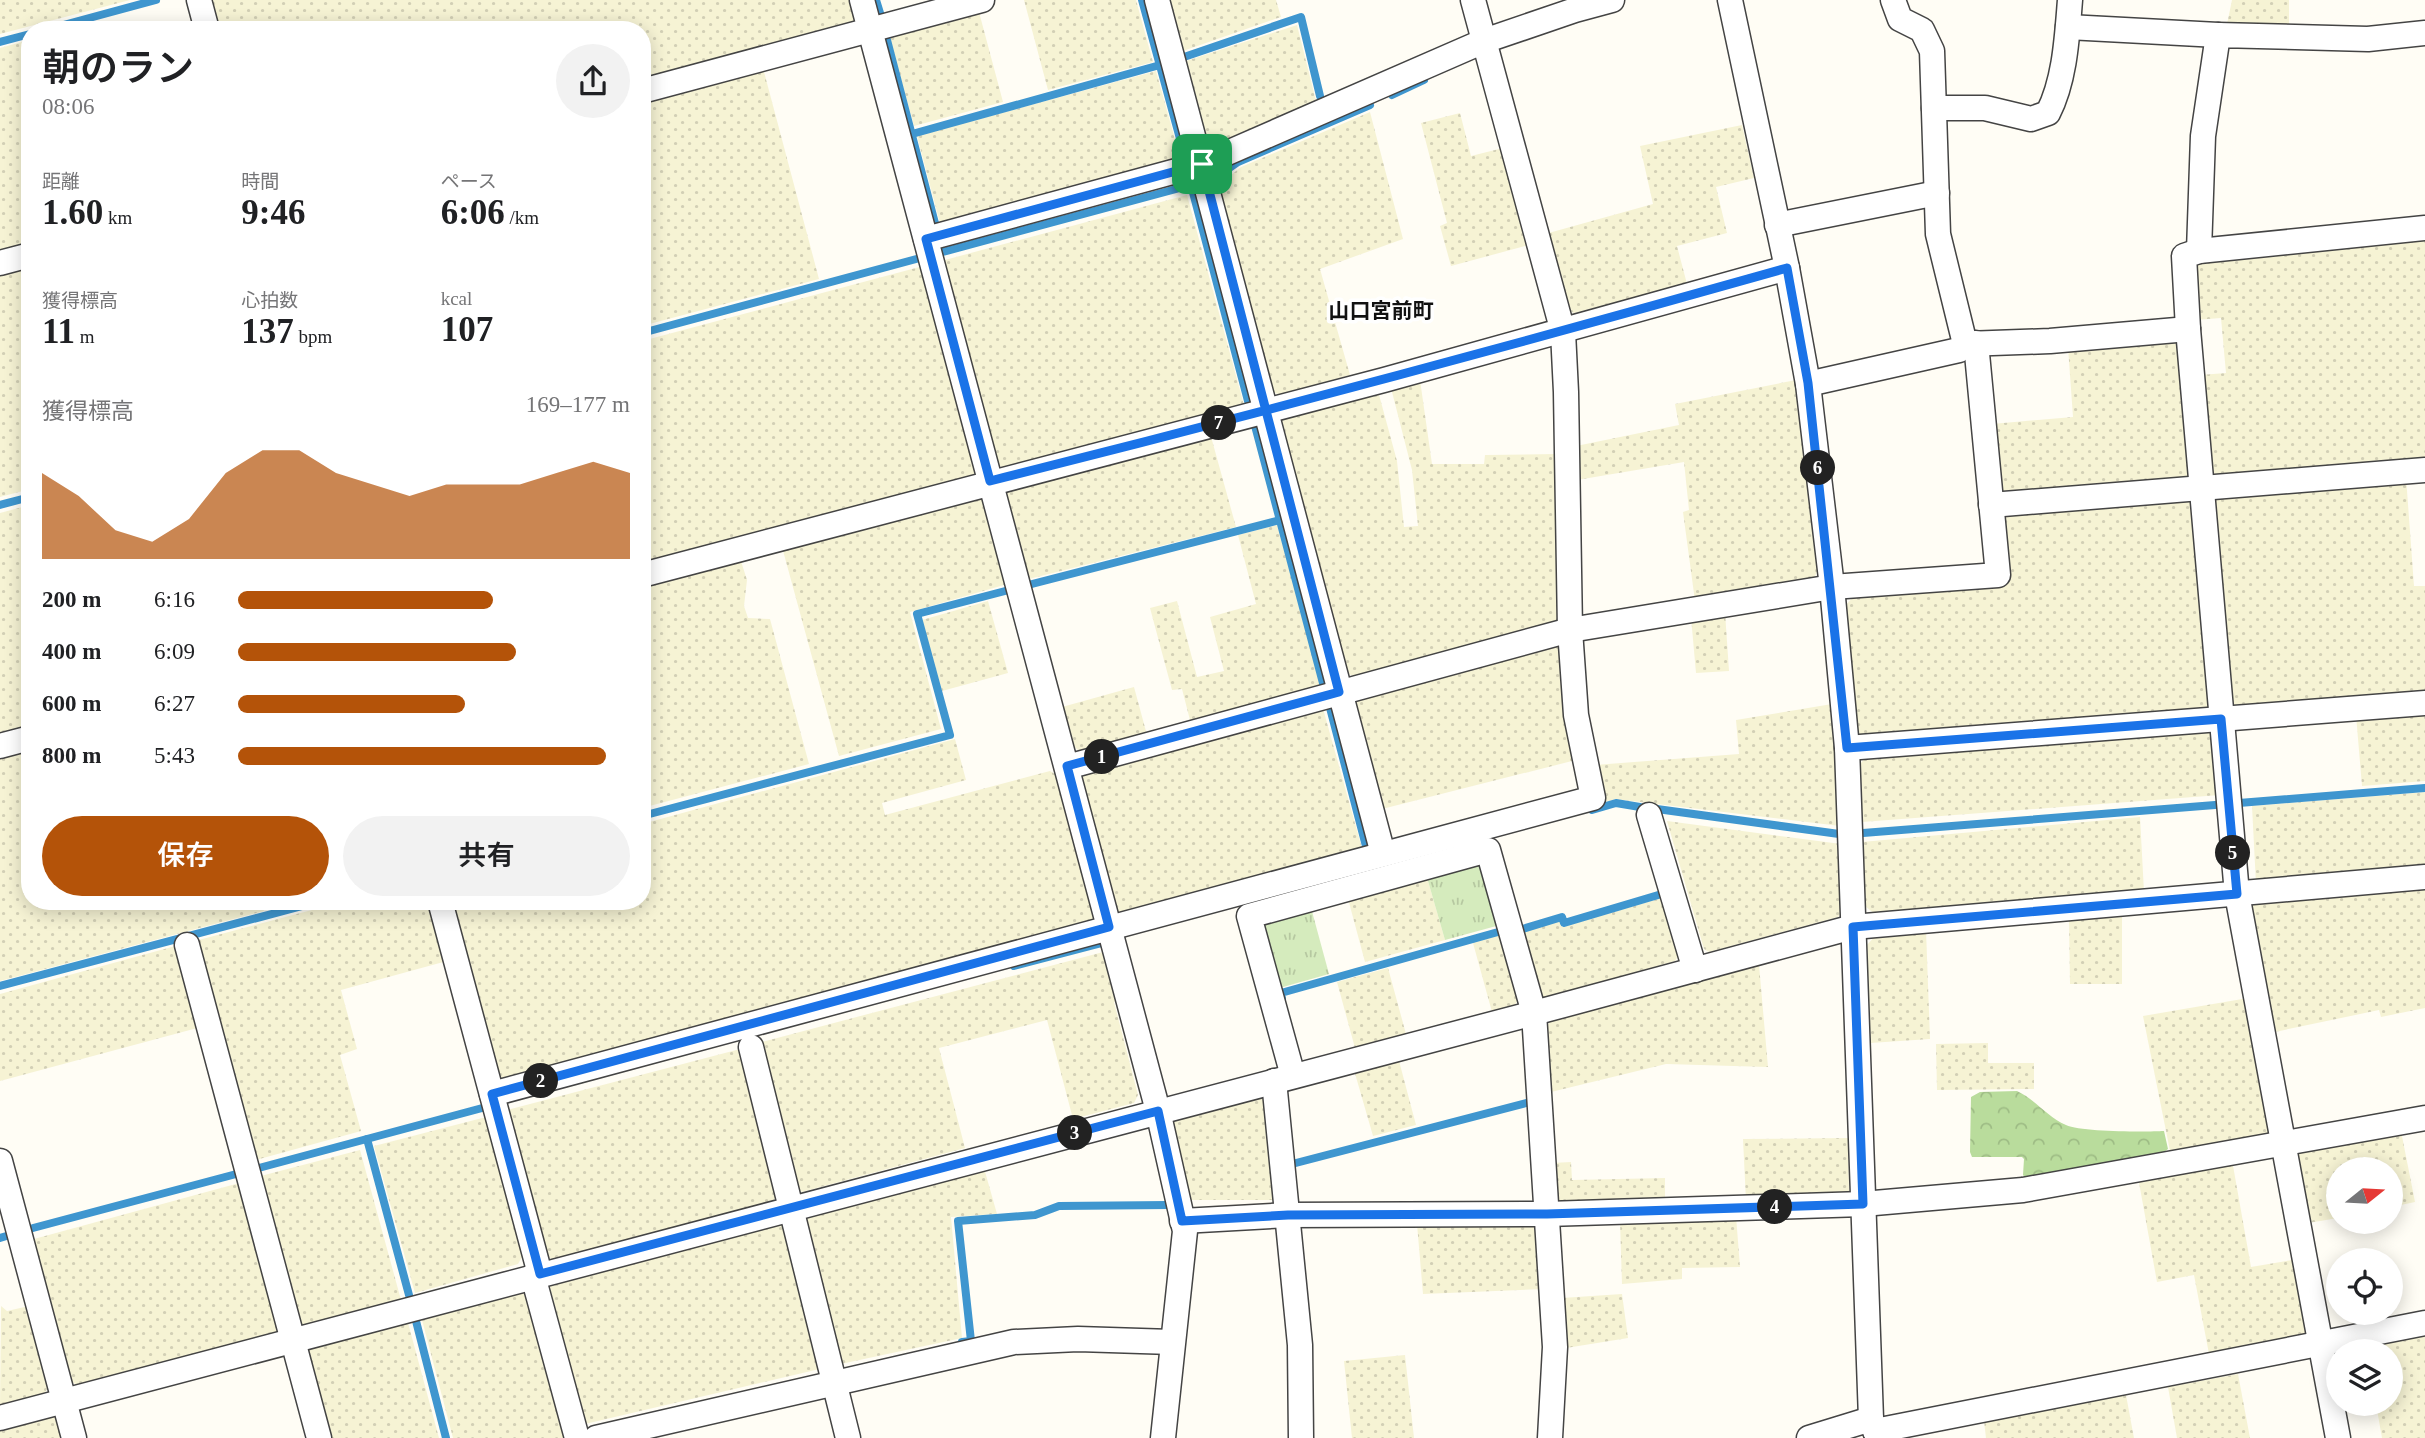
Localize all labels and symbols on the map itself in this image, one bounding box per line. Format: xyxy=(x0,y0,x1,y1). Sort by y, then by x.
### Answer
pin xyxy=(1172,134,1232,194)
district label: 山口宮前町 xyxy=(1329,299,1434,323)
pin: 7 xyxy=(1202,406,1236,440)
pin: 6 xyxy=(1800,450,1836,486)
pin: 1 xyxy=(1084,740,1120,774)
pin: 5 xyxy=(2216,836,2250,870)
pin: 2 xyxy=(524,1064,558,1098)
pin: 3 xyxy=(1058,1116,1092,1150)
north arrow xyxy=(2326,1157,2403,1234)
pin: 4 xyxy=(1758,1190,1792,1224)

